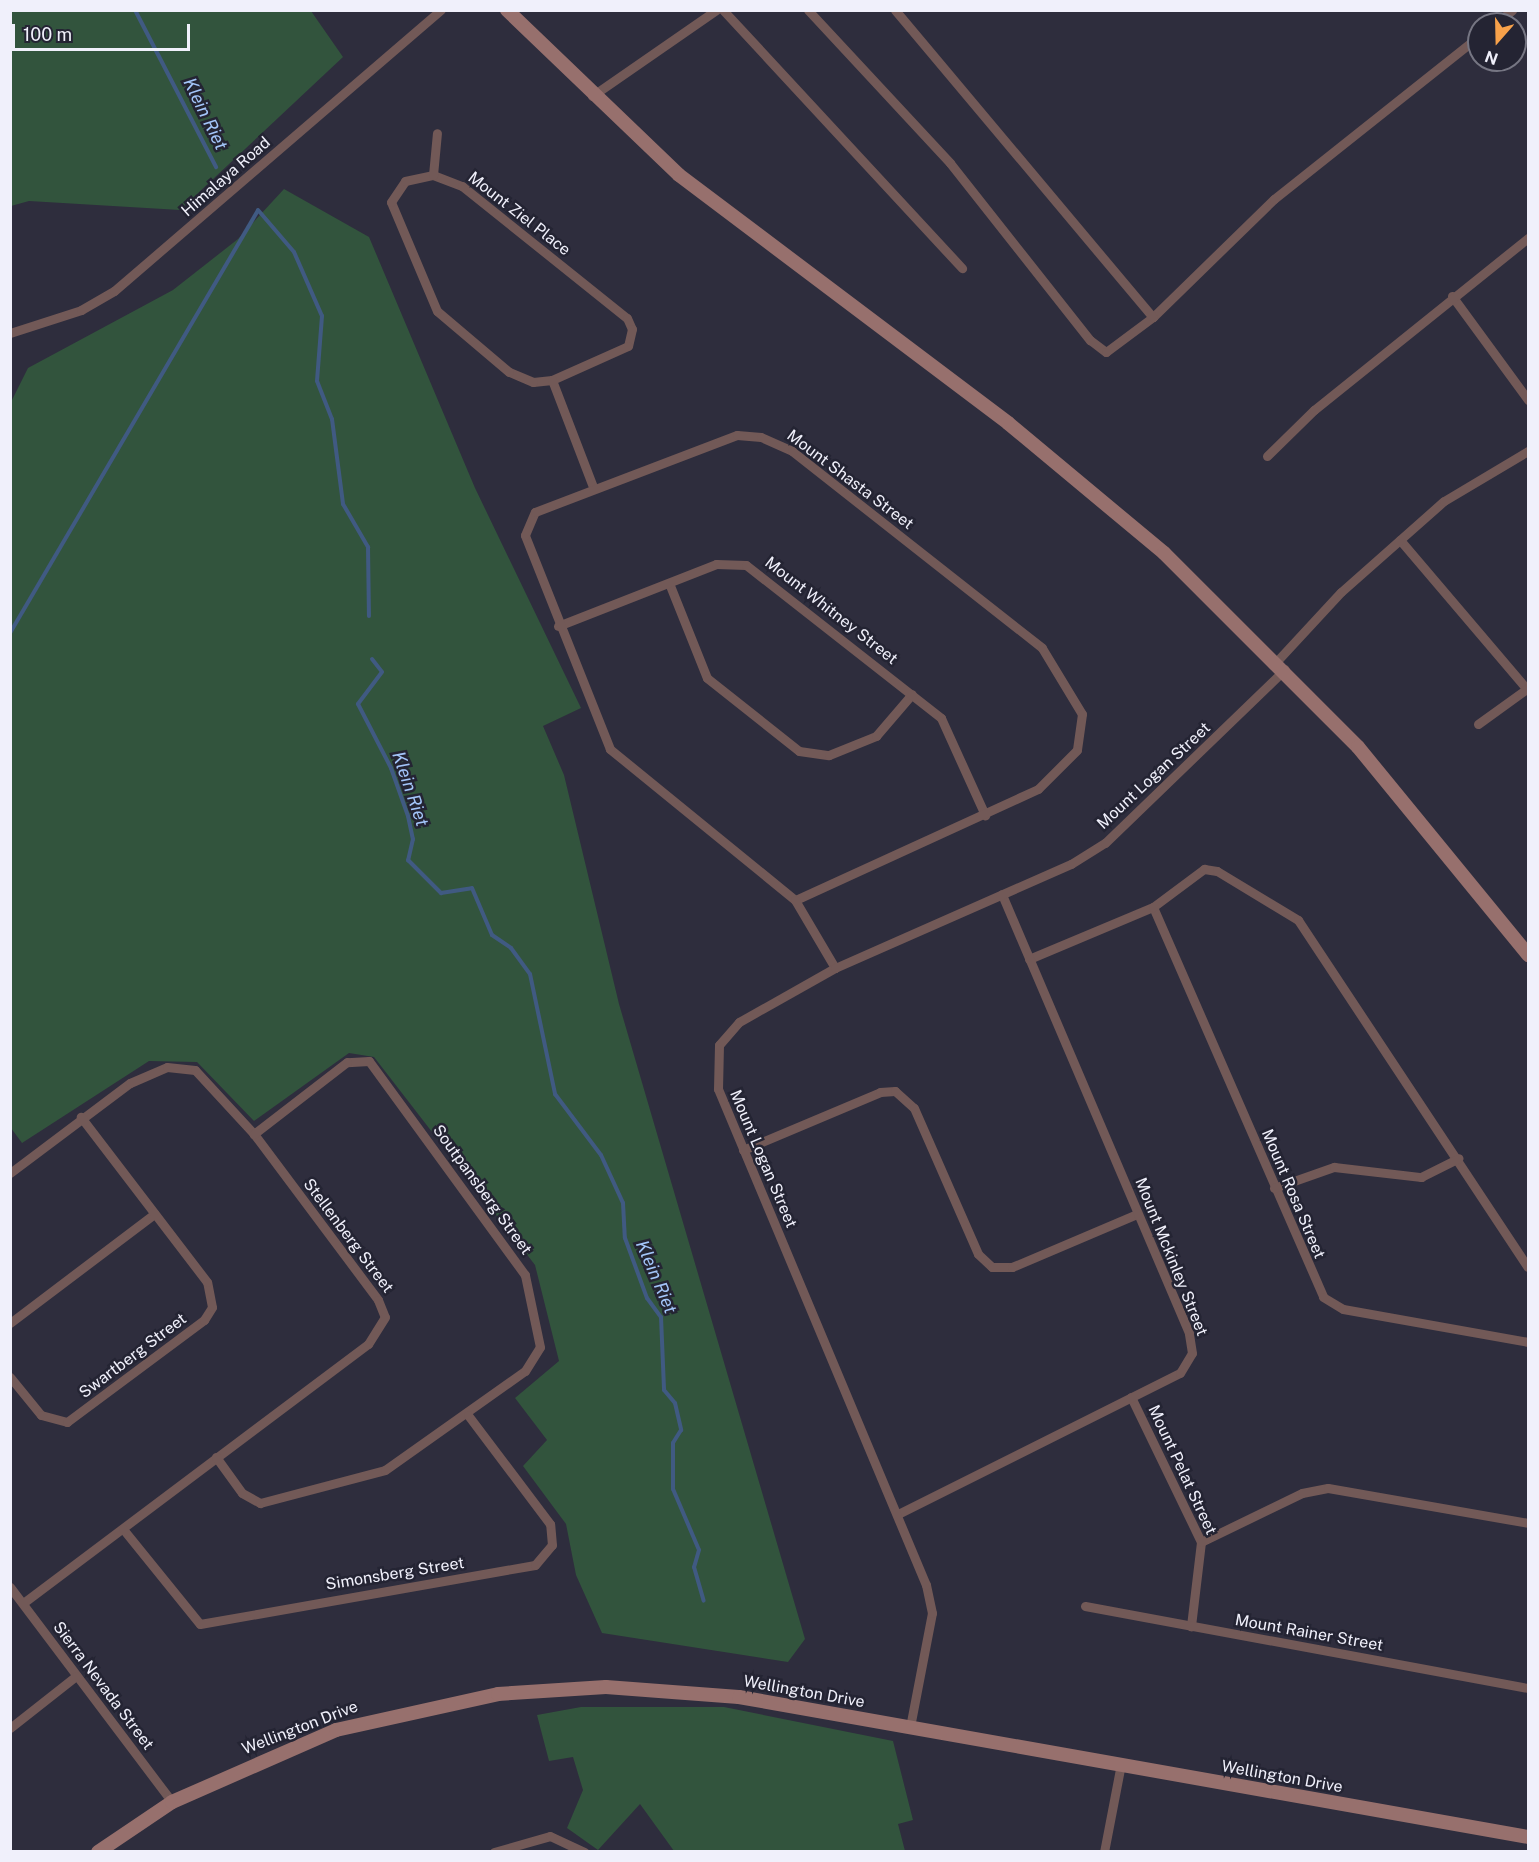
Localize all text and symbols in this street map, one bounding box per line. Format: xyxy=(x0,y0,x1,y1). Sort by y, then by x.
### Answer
scale bar xyxy=(15,12,194,50)
north arrow xyxy=(1467,12,1527,72)
text: 100 m xyxy=(23,24,72,45)
text: N xyxy=(1482,46,1500,69)
water label: Klein Riet xyxy=(178,74,232,154)
street label: Himalaya Road xyxy=(178,133,274,221)
street label: Mount Ziel Place xyxy=(464,168,574,260)
street label: Mount Shasta Street xyxy=(783,426,917,534)
street label: Mount Whitney Street xyxy=(761,553,901,669)
street label: Mount Logan Street xyxy=(1093,719,1215,833)
water label: Klein Riet xyxy=(387,749,433,829)
street label: Mount Logan Street xyxy=(725,1087,801,1231)
street label: Soutpansberg Street xyxy=(428,1121,536,1259)
street label: Mount Rosa Street xyxy=(1257,1126,1329,1262)
street label: Stellenberg Street xyxy=(299,1175,397,1297)
street label: Mount Mckinley Street xyxy=(1130,1175,1212,1339)
water label: Klein Riet xyxy=(631,1237,681,1317)
street label: Swartberg Street xyxy=(76,1309,190,1403)
street label: Mount Pelat Street xyxy=(1144,1402,1220,1538)
street label: Simonsberg Street xyxy=(324,1554,466,1594)
street label: Mount Rainer Street xyxy=(1233,1611,1385,1655)
street label: Sierra Nevada Street xyxy=(49,1618,157,1754)
street label: Wellington Drive xyxy=(742,1672,866,1712)
street label: Wellington Drive xyxy=(239,1697,361,1759)
street label: Wellington Drive xyxy=(1220,1757,1344,1797)

